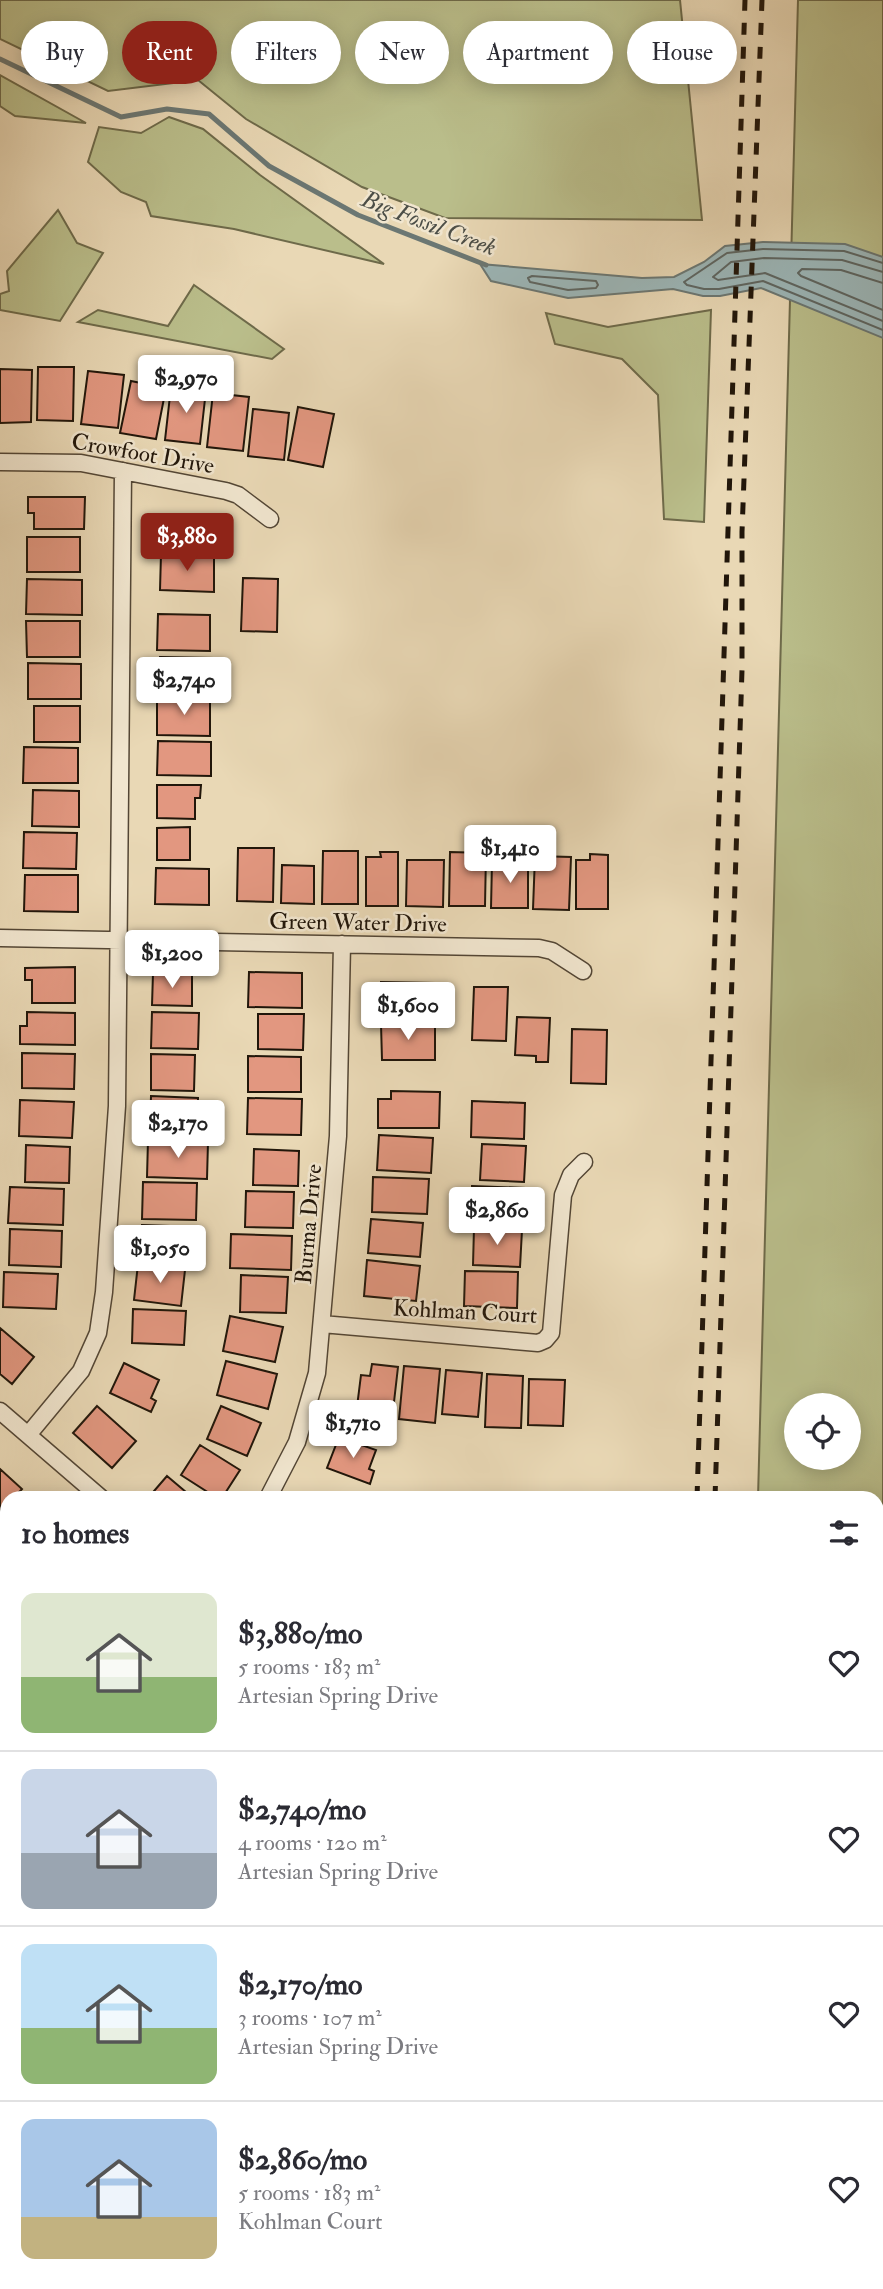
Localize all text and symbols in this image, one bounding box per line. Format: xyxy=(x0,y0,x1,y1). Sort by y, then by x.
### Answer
chip: Buy xyxy=(21,21,108,84)
chip: Rent xyxy=(122,21,217,84)
chip: Filters xyxy=(231,21,341,84)
chip: New xyxy=(355,21,449,84)
chip: Apartment xyxy=(463,21,613,84)
chip: House xyxy=(627,21,737,84)
water label: Big Fossil Creek xyxy=(356,183,501,263)
pin: $2,970 xyxy=(129,356,243,415)
text: $2,970 xyxy=(154,363,218,392)
street label: Crowfoot Drive xyxy=(69,427,217,480)
pin: $3,880 xyxy=(130,514,244,573)
text: $3,880 xyxy=(157,521,217,550)
pin: $2,740 xyxy=(127,658,241,717)
text: $2,740 xyxy=(152,665,216,694)
pin: $1,410 xyxy=(453,826,567,885)
text: $1,410 xyxy=(480,833,540,862)
street label: Green Water Drive xyxy=(269,906,447,939)
pin: $1,200 xyxy=(115,930,229,990)
text: $1,200 xyxy=(141,938,203,967)
pin: $1,600 xyxy=(351,982,465,1042)
text: $1,600 xyxy=(377,990,439,1019)
pin: $2,170 xyxy=(121,1100,235,1160)
text: $2,170 xyxy=(148,1108,208,1137)
street label: Burma Drive xyxy=(289,1162,328,1285)
pin: $2,860 xyxy=(440,1188,554,1247)
text: $2,860 xyxy=(465,1195,529,1224)
pin: $1,050 xyxy=(103,1226,217,1285)
text: $1,050 xyxy=(130,1233,190,1262)
street label: Kohlman Court xyxy=(392,1293,538,1330)
map controls xyxy=(784,1393,861,1470)
button: locate xyxy=(784,1393,861,1470)
pin: $1,710 xyxy=(296,1400,410,1460)
text: $1,710 xyxy=(325,1408,381,1437)
icon: filters xyxy=(825,1514,863,1552)
text: 10 homes xyxy=(21,1515,129,1552)
text: $3,880/mo xyxy=(238,1615,363,1652)
icon: home xyxy=(77,1621,161,1705)
icon: heart xyxy=(825,1644,863,1682)
text: 5 rooms · 183 m² xyxy=(238,1652,381,1681)
text: Artesian Spring Drive xyxy=(238,1681,438,1710)
text: $2,740/mo xyxy=(238,1791,366,1828)
icon: home xyxy=(77,1797,161,1881)
icon: heart xyxy=(825,1820,863,1858)
text: 4 rooms · 120 m² xyxy=(238,1828,387,1857)
text: Artesian Spring Drive xyxy=(238,1857,438,1886)
text: $2,170/mo xyxy=(238,1966,362,2003)
icon: home xyxy=(77,1972,161,2056)
icon: heart xyxy=(825,1995,863,2033)
text: 3 rooms · 107 m² xyxy=(238,2003,382,2032)
text: Artesian Spring Drive xyxy=(238,2032,438,2061)
text: $2,860/mo xyxy=(238,2141,367,2178)
icon: home xyxy=(77,2147,161,2231)
icon: heart xyxy=(825,2170,863,2208)
text: 5 rooms · 183 m² xyxy=(238,2178,381,2207)
text: Kohlman Court xyxy=(238,2207,382,2236)

